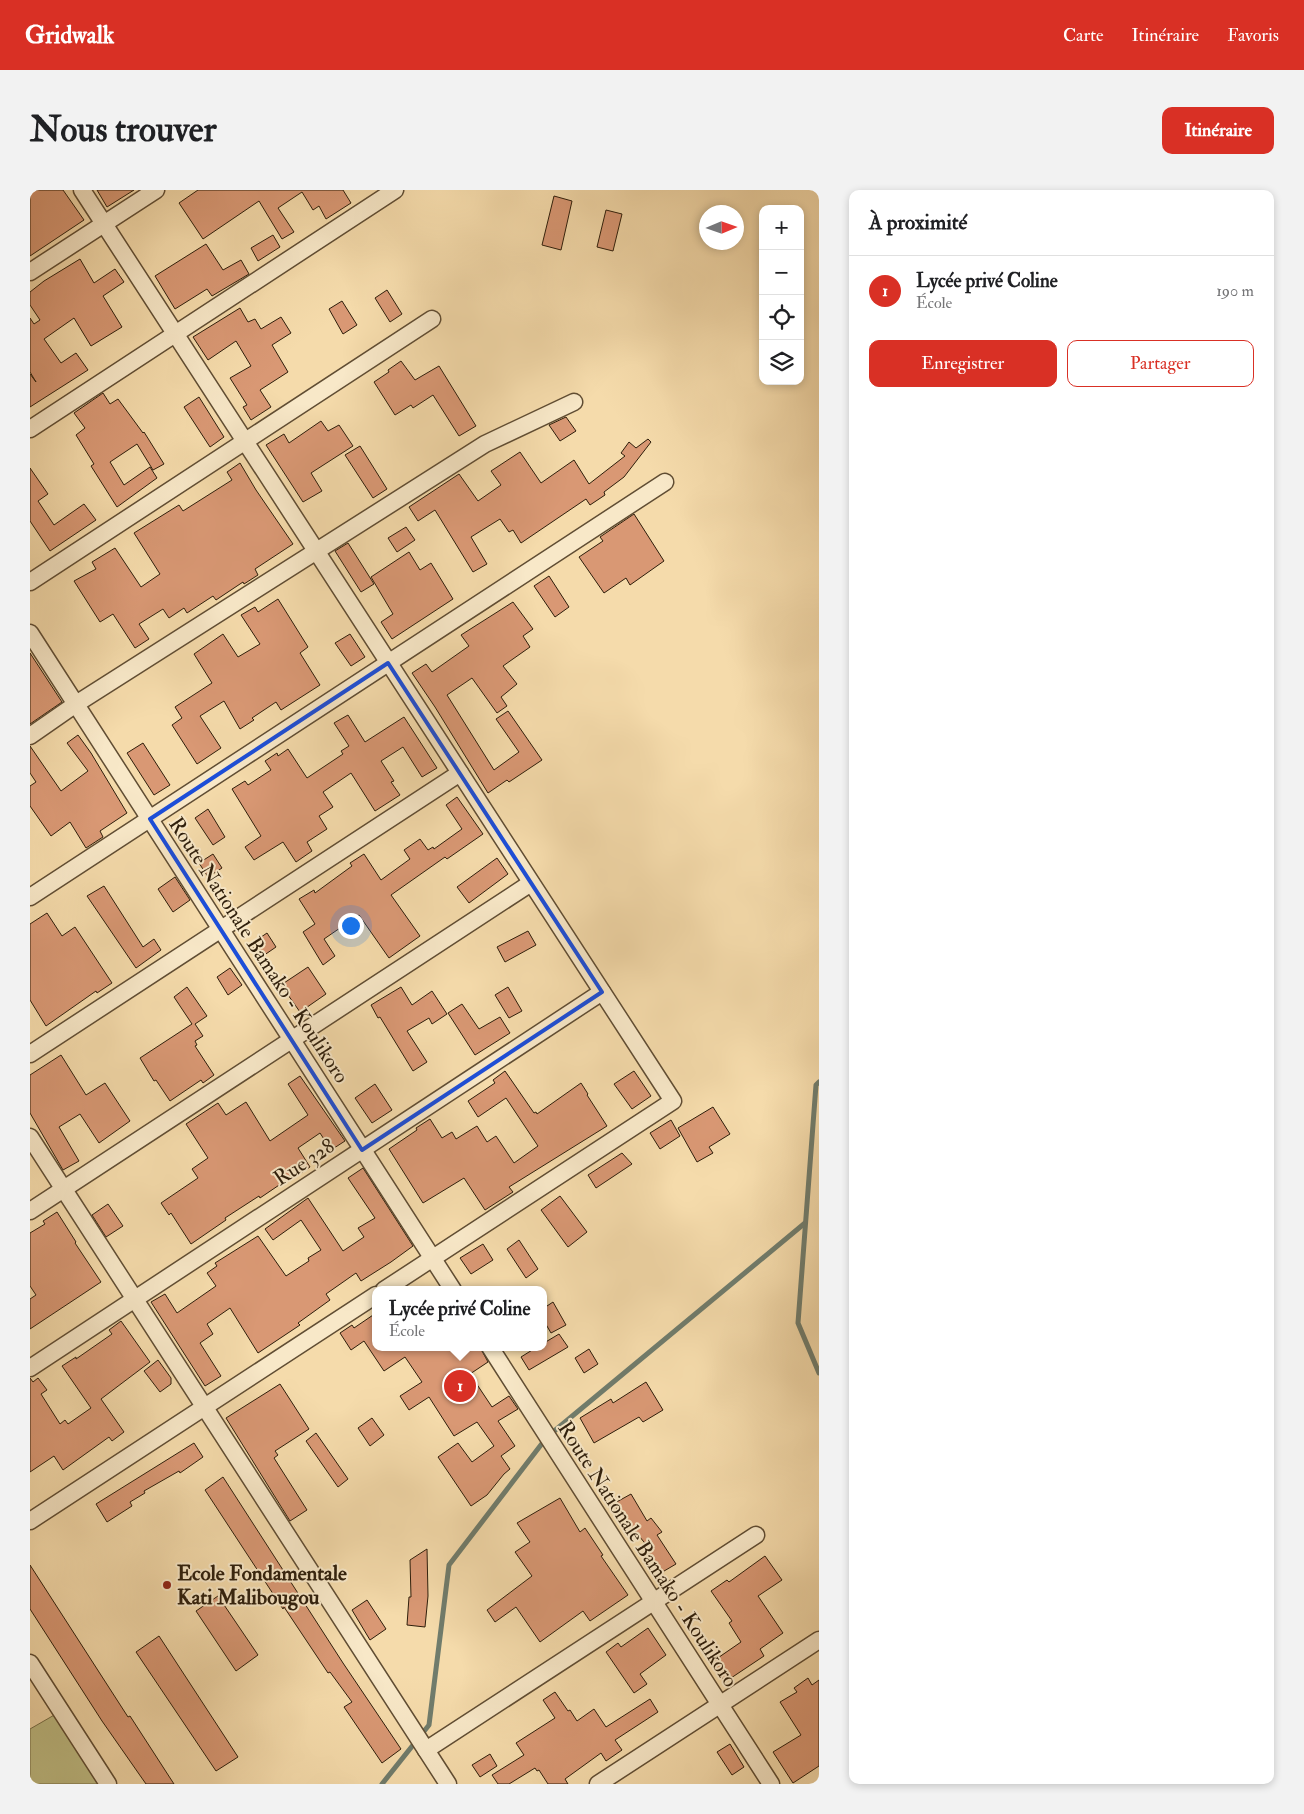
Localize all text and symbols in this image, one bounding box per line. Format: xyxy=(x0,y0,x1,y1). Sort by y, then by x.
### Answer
text: Gridwalk xyxy=(25,20,114,51)
text: Carte xyxy=(1063,24,1104,47)
text: Itinéraire xyxy=(1132,24,1199,47)
text: Favoris xyxy=(1227,24,1279,47)
button: Itinéraire xyxy=(1162,107,1274,154)
text: Nous trouver xyxy=(30,108,217,152)
north arrow xyxy=(699,205,744,250)
map controls xyxy=(759,205,804,385)
button: + xyxy=(759,205,804,250)
text: À proximité xyxy=(869,209,967,236)
button: − xyxy=(759,250,804,295)
text: Lycée privé Coline xyxy=(916,269,1058,293)
text: 1 xyxy=(882,281,888,301)
text: 190 m xyxy=(1216,281,1254,301)
text: École xyxy=(916,293,952,313)
button: locate xyxy=(759,295,804,340)
button: layers xyxy=(759,340,804,385)
button: Enregistrer xyxy=(869,340,1057,387)
button: Partager xyxy=(1067,340,1254,387)
street label: Route Nationale Bamako - Koulikoro xyxy=(162,812,355,1088)
your location xyxy=(338,913,364,939)
street label: Rue 328 xyxy=(269,1133,340,1192)
popup xyxy=(372,1286,547,1351)
text: Lycée privé Coline xyxy=(389,1297,530,1321)
text: École xyxy=(389,1321,425,1341)
pin: 1 xyxy=(444,1367,476,1405)
street label: Route Nationale Bamako - Koulikoro xyxy=(551,1416,744,1692)
place label: Ecole Fondamentale Kati Malibougou xyxy=(177,1560,347,1611)
marker: Ecole Fondamentale Kati Malibougou xyxy=(161,1579,173,1591)

